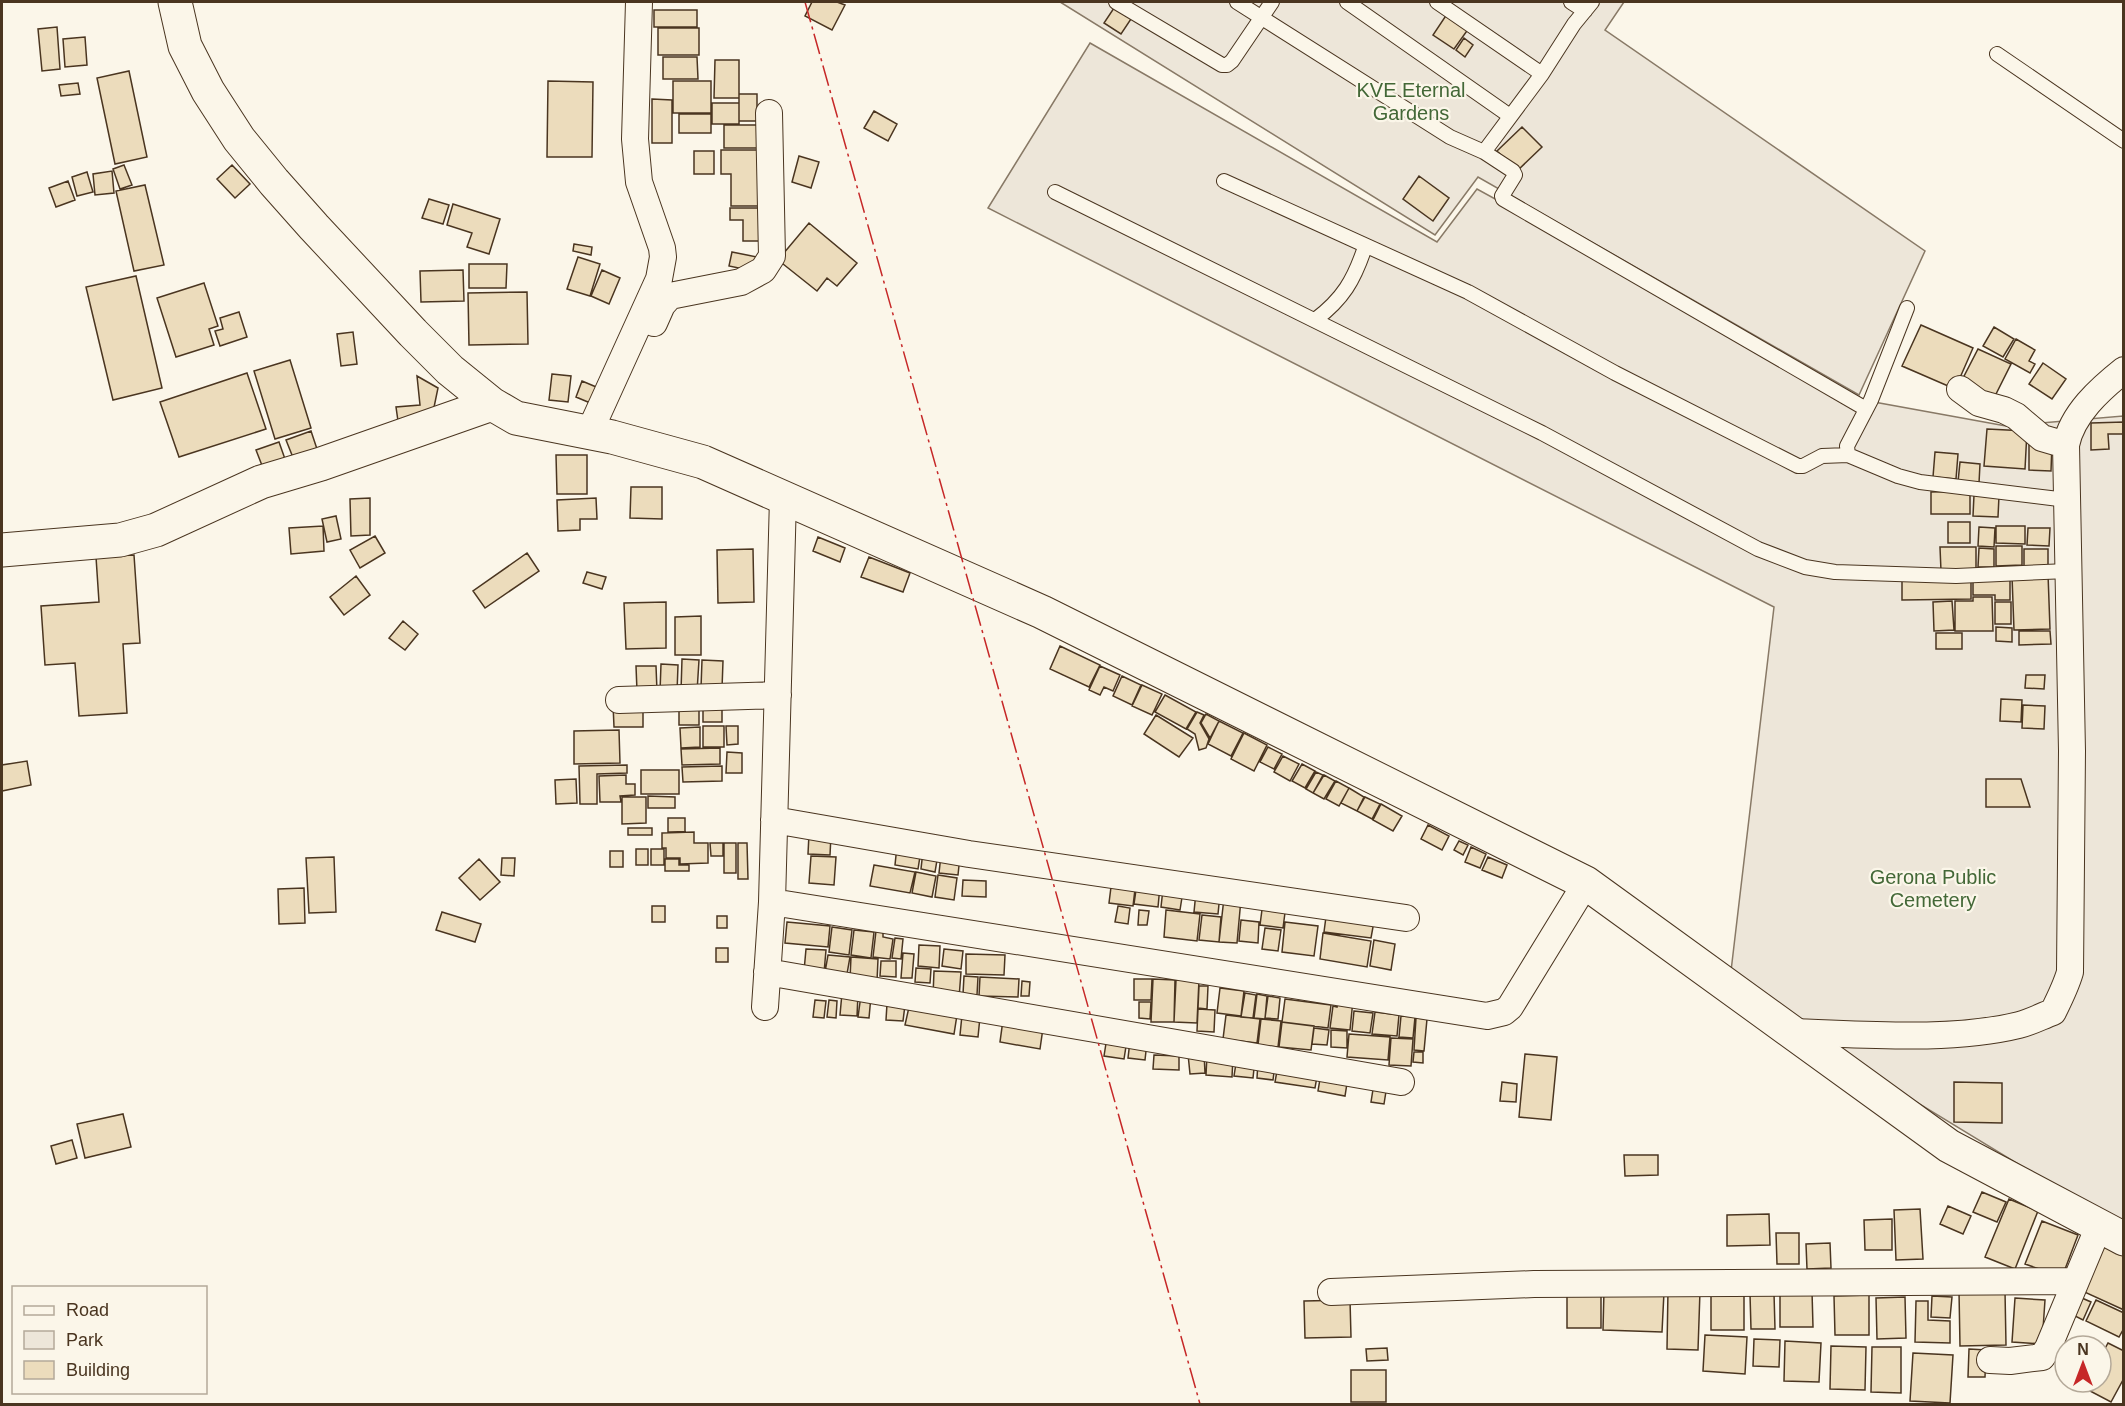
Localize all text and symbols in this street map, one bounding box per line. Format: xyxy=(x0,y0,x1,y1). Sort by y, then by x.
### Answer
park label: KVE Eternal Gardens xyxy=(1357,79,1465,124)
park label: Gerona Public Cemetery xyxy=(1870,866,1996,911)
legend xyxy=(12,1286,207,1394)
text: Road xyxy=(66,1300,109,1320)
text: Park xyxy=(66,1330,104,1350)
north arrow xyxy=(2053,1334,2113,1394)
text: N xyxy=(2077,1341,2089,1358)
text: Building xyxy=(66,1360,130,1380)

